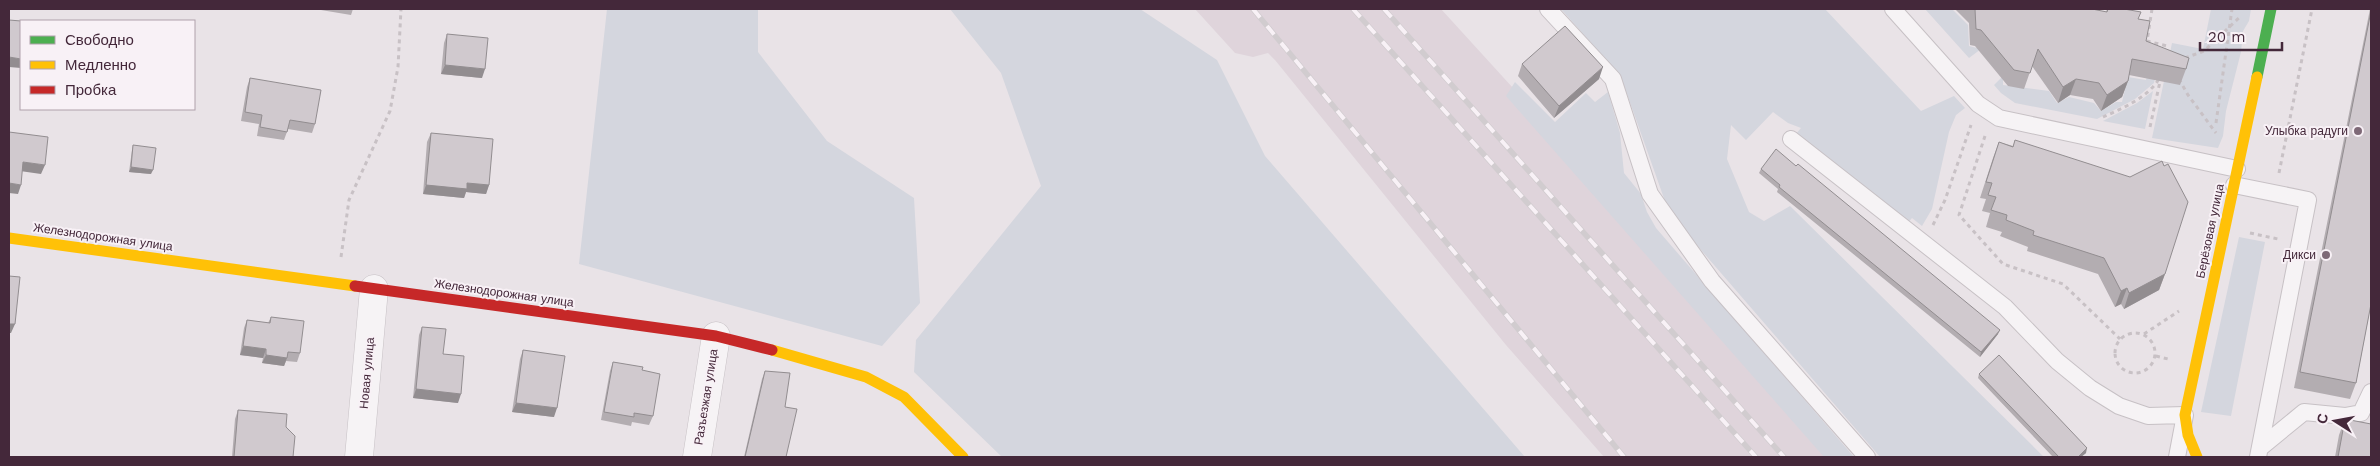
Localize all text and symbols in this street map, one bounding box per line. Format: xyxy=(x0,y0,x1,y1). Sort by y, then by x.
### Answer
legend xyxy=(20,20,195,110)
scale bar xyxy=(2200,20,2282,52)
text: 20 m xyxy=(2208,28,2246,46)
text: Свободно xyxy=(65,31,134,49)
text: Медленно xyxy=(65,56,136,74)
text: Пробка xyxy=(65,81,117,99)
place label: Улыбка радуги xyxy=(2265,124,2348,138)
marker: Улыбка радуги xyxy=(2352,125,2364,137)
street label: Берёзовая улица xyxy=(2193,182,2227,280)
street label: Железнодорожная улица xyxy=(32,220,174,254)
place label: Дикси xyxy=(2283,248,2316,262)
marker: Дикси xyxy=(2320,249,2332,261)
street label: Железнодорожная улица xyxy=(433,276,575,310)
street label: Новая улица xyxy=(357,336,377,409)
street label: Разъезжая улица xyxy=(691,348,721,446)
north arrow xyxy=(2310,396,2360,446)
text: С xyxy=(2313,412,2331,425)

